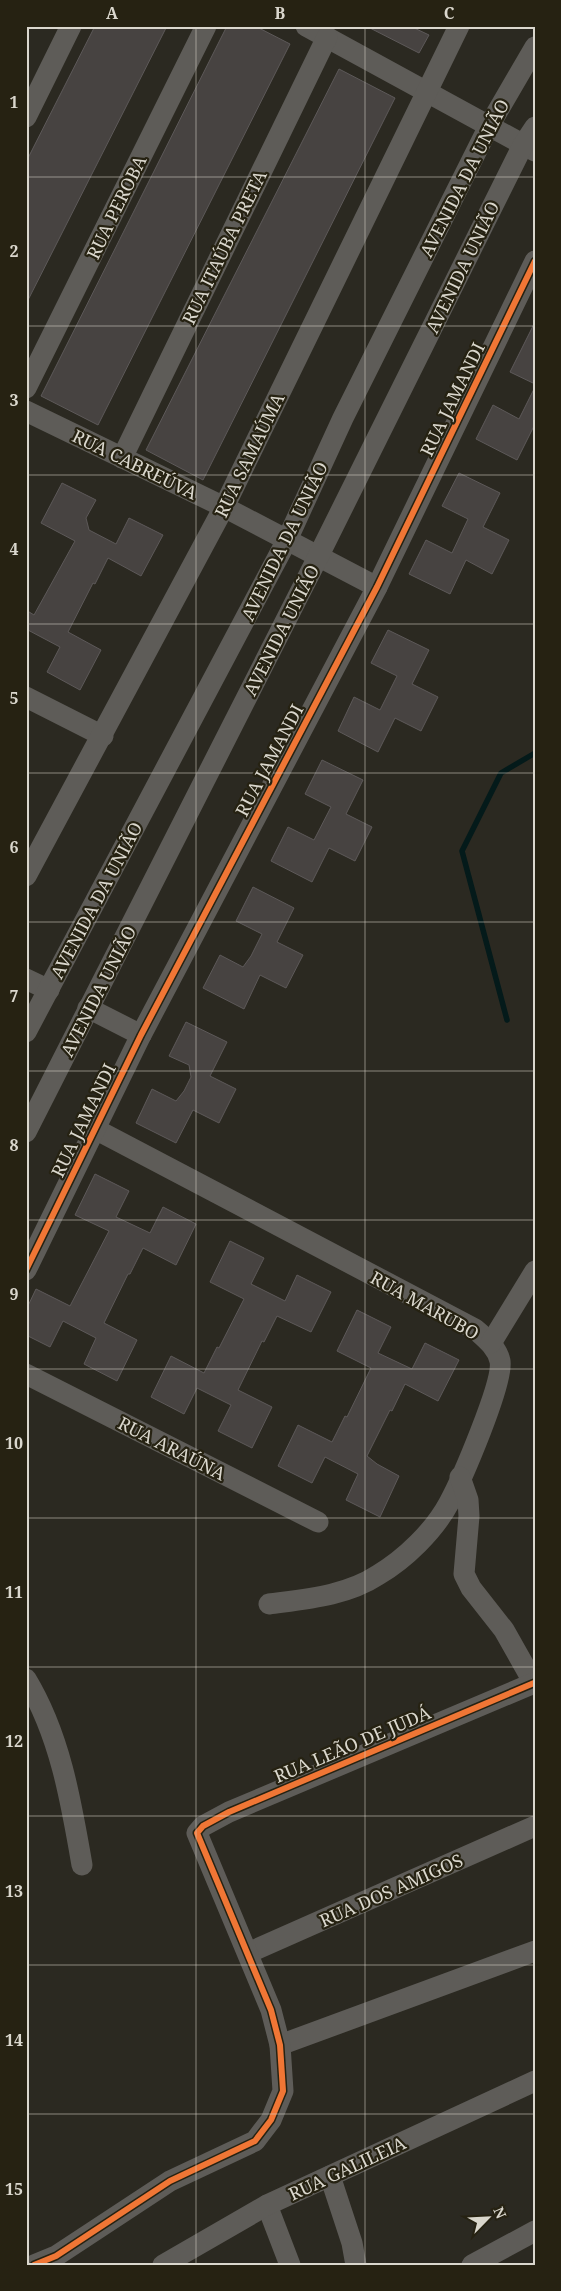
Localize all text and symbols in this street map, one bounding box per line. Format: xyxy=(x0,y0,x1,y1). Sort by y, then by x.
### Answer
text: A xyxy=(106,2,119,24)
text: B xyxy=(275,2,286,24)
text: C xyxy=(444,2,455,24)
text: 1 xyxy=(9,91,19,113)
street label: AVENIDA DA UNIÃO xyxy=(414,95,514,261)
street label: RUA PEROBA xyxy=(81,151,152,263)
street label: RUA ITAÚBA PRETA xyxy=(176,166,272,328)
street label: AVENIDA UNIÃO xyxy=(420,197,504,337)
text: 2 xyxy=(9,240,19,262)
street label: RUA JAMANDI xyxy=(414,338,490,460)
text: 3 xyxy=(9,389,19,411)
street label: RUA SAMAÚMA xyxy=(209,389,290,521)
street label: RUA CABREÚVA xyxy=(68,423,202,505)
street label: AVENIDA DA UNIÃO xyxy=(235,458,333,624)
text: 4 xyxy=(9,538,19,560)
street label: AVENIDA UNIÃO xyxy=(238,560,324,700)
text: 5 xyxy=(9,687,19,709)
street label: RUA JAMANDI xyxy=(229,700,309,820)
street label: AVENIDA DA UNIÃO xyxy=(45,818,147,982)
text: 6 xyxy=(9,836,19,858)
street label: AVENIDA UNIÃO xyxy=(55,921,141,1061)
text: 7 xyxy=(9,985,19,1007)
street label: RUA JAMANDI xyxy=(45,1059,121,1181)
text: 8 xyxy=(9,1134,19,1156)
street label: RUA MARUBO xyxy=(366,1265,484,1345)
text: 9 xyxy=(9,1283,19,1305)
street label: RUA ARAÚNA xyxy=(114,1411,230,1486)
text: 10 xyxy=(5,1432,23,1454)
text: 11 xyxy=(5,1581,23,1603)
street label: RUA LEÃO DE JUDÁ xyxy=(270,1700,434,1788)
text: 12 xyxy=(5,1730,23,1752)
street label: RUA DOS AMIGOS xyxy=(315,1848,467,1932)
text: 13 xyxy=(5,1880,23,1902)
text: 14 xyxy=(5,2029,23,2051)
street label: RUA GALILEIA xyxy=(285,2130,410,2206)
text: 15 xyxy=(5,2178,23,2200)
north arrow xyxy=(464,2194,514,2244)
text: N xyxy=(489,2204,511,2221)

